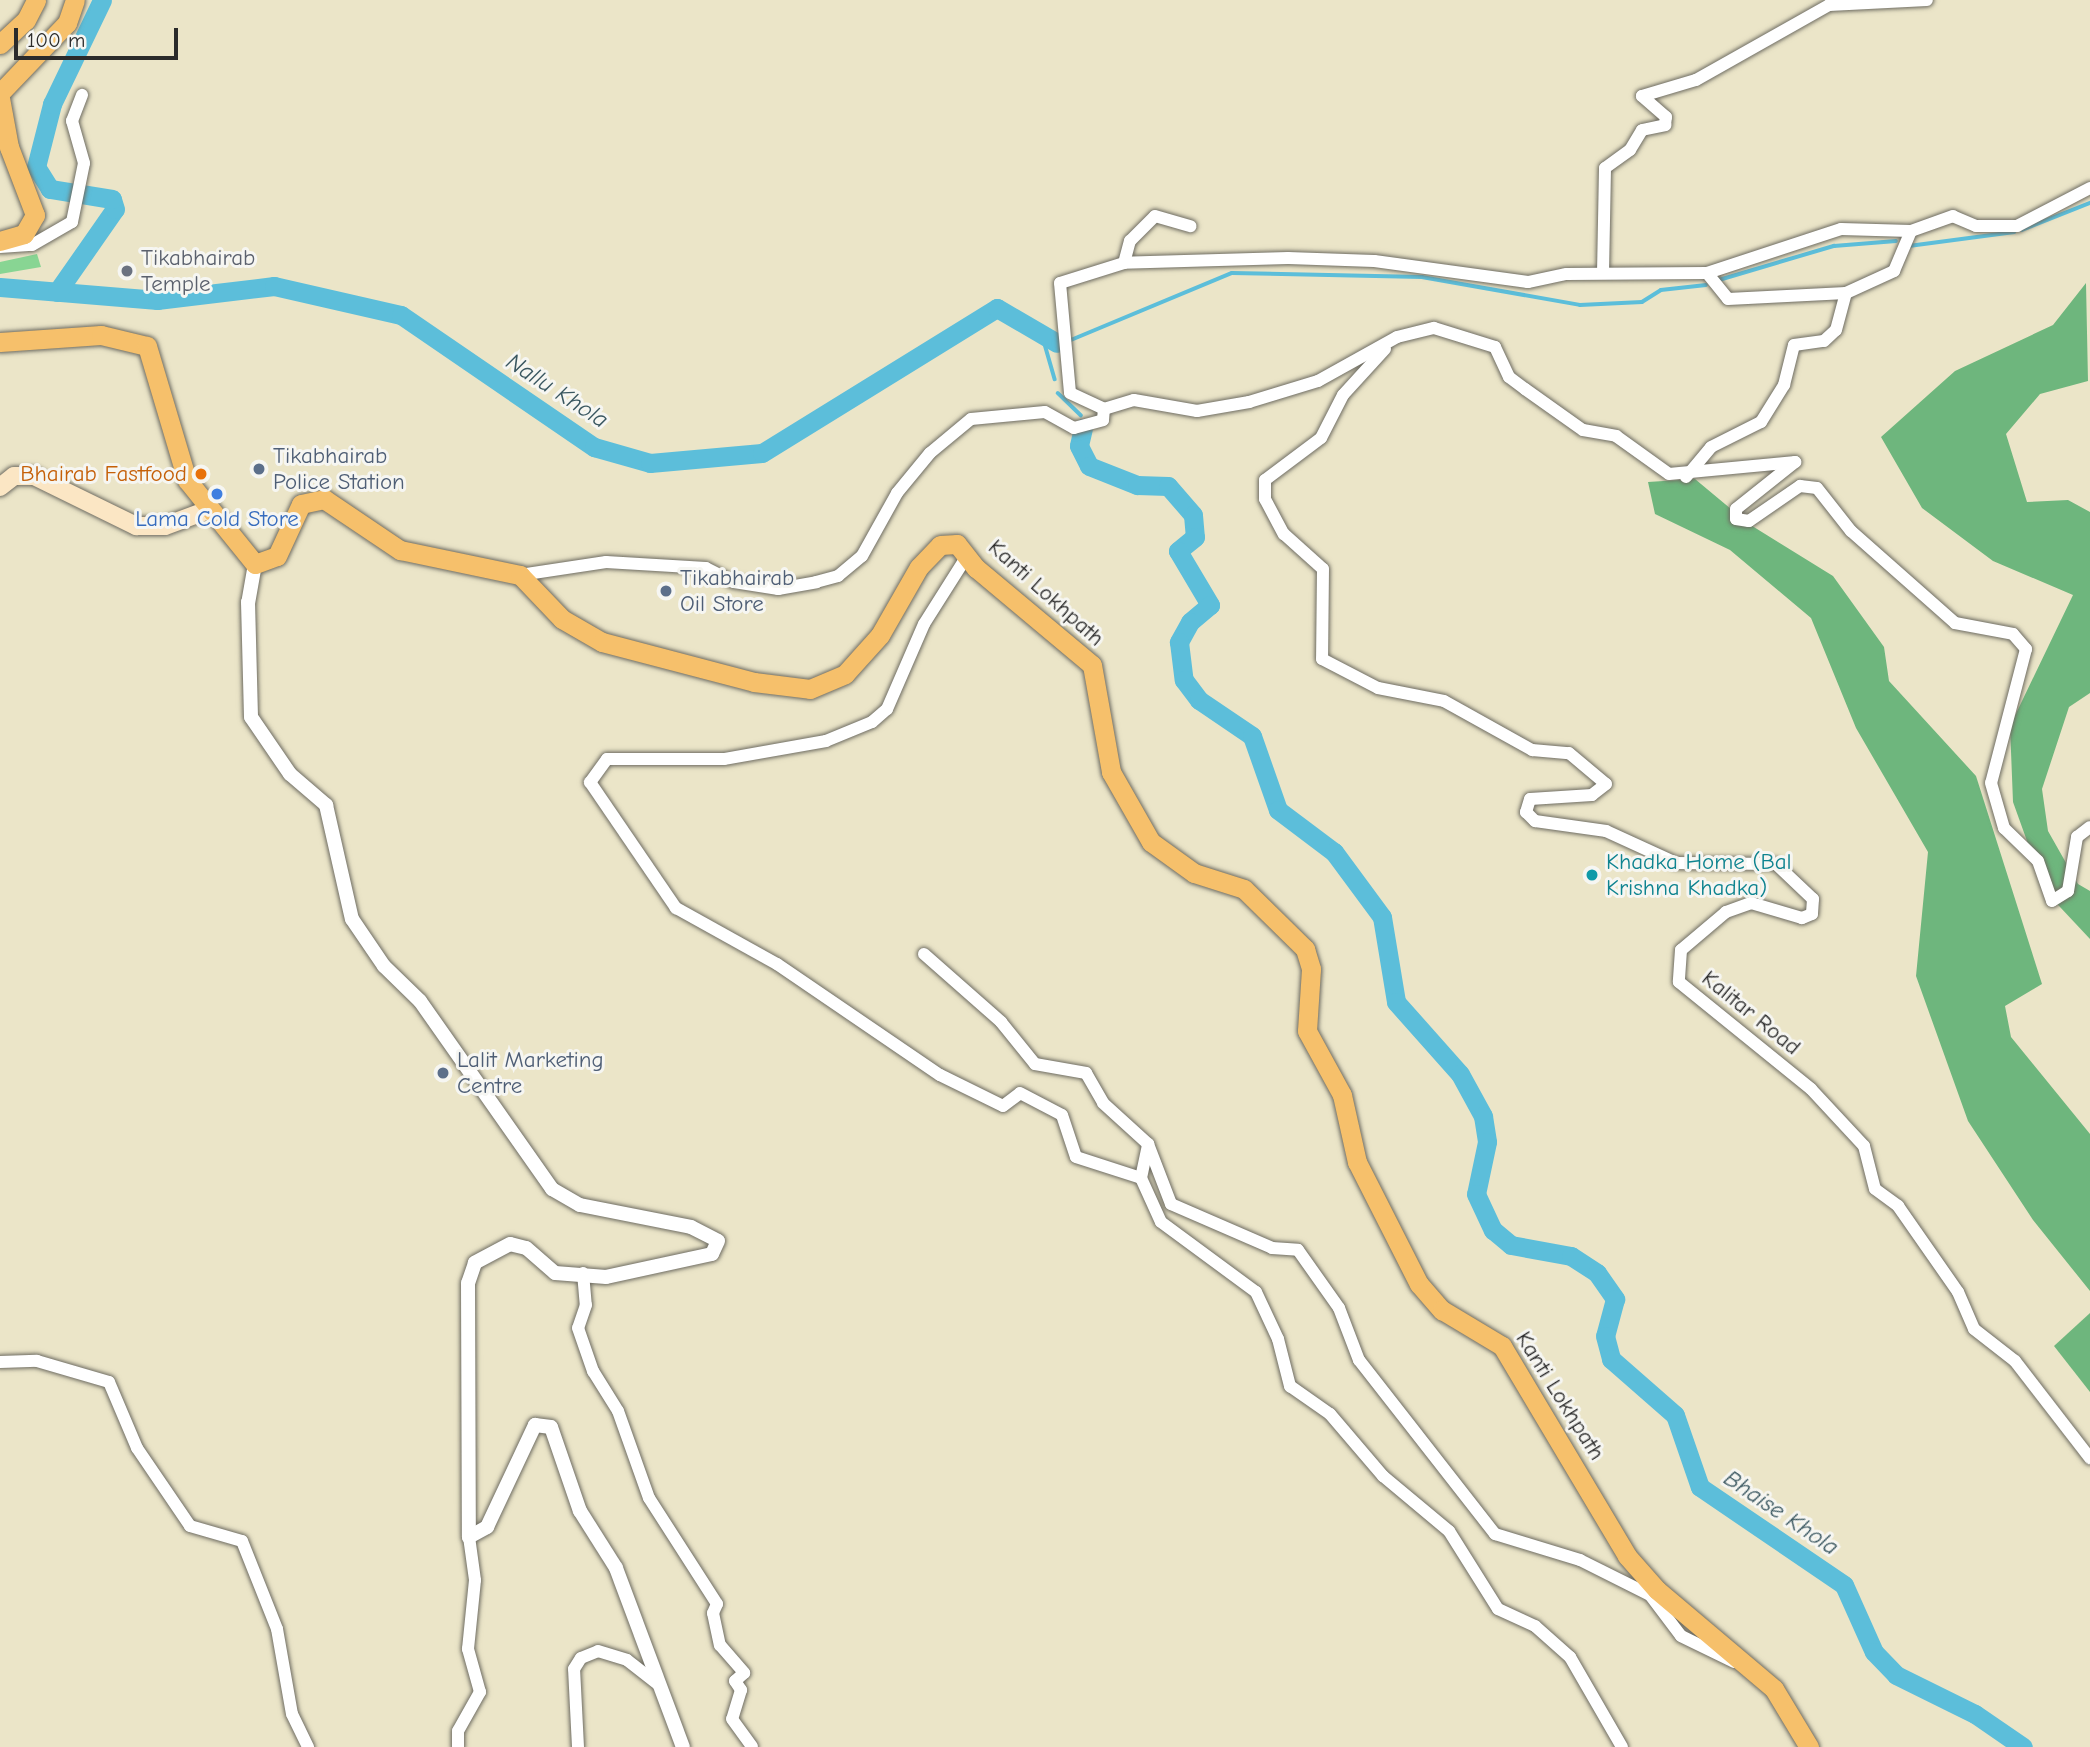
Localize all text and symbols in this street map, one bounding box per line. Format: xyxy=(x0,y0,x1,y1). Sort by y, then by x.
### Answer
scale bar xyxy=(18,14,182,58)
text: 100 m xyxy=(27,28,85,52)
place label: Tikabhairab Temple xyxy=(141,244,255,298)
marker: Tikabhairab Temple xyxy=(119,263,135,279)
water label: Nallu Khola xyxy=(501,347,613,435)
place label: Tikabhairab Police Station xyxy=(273,442,405,496)
place label: Bhairab Fastfood xyxy=(20,460,187,488)
marker: Tikabhairab Police Station xyxy=(251,461,267,477)
marker: Bhairab Fastfood xyxy=(193,466,209,482)
marker: Lama Cold Store xyxy=(209,486,225,502)
place label: Lama Cold Store xyxy=(135,505,299,533)
street label: Kanti Lokhpath xyxy=(982,534,1110,652)
place label: Tikabhairab Oil Store xyxy=(680,564,794,618)
marker: Tikabhairab Oil Store xyxy=(658,583,674,599)
place label: Khadka Home (Bal Krishna Khadka) xyxy=(1606,848,1792,902)
marker: Khadka Home (Bal Krishna Khadka) xyxy=(1584,867,1600,883)
street label: Kalitar Road xyxy=(1696,965,1806,1061)
place label: Lalit Marketing Centre xyxy=(457,1046,604,1100)
marker: Lalit Marketing Centre xyxy=(435,1065,451,1081)
street label: Kanti Lokhpath xyxy=(1509,1326,1611,1466)
water label: Bhaise Khola xyxy=(1718,1464,1844,1562)

